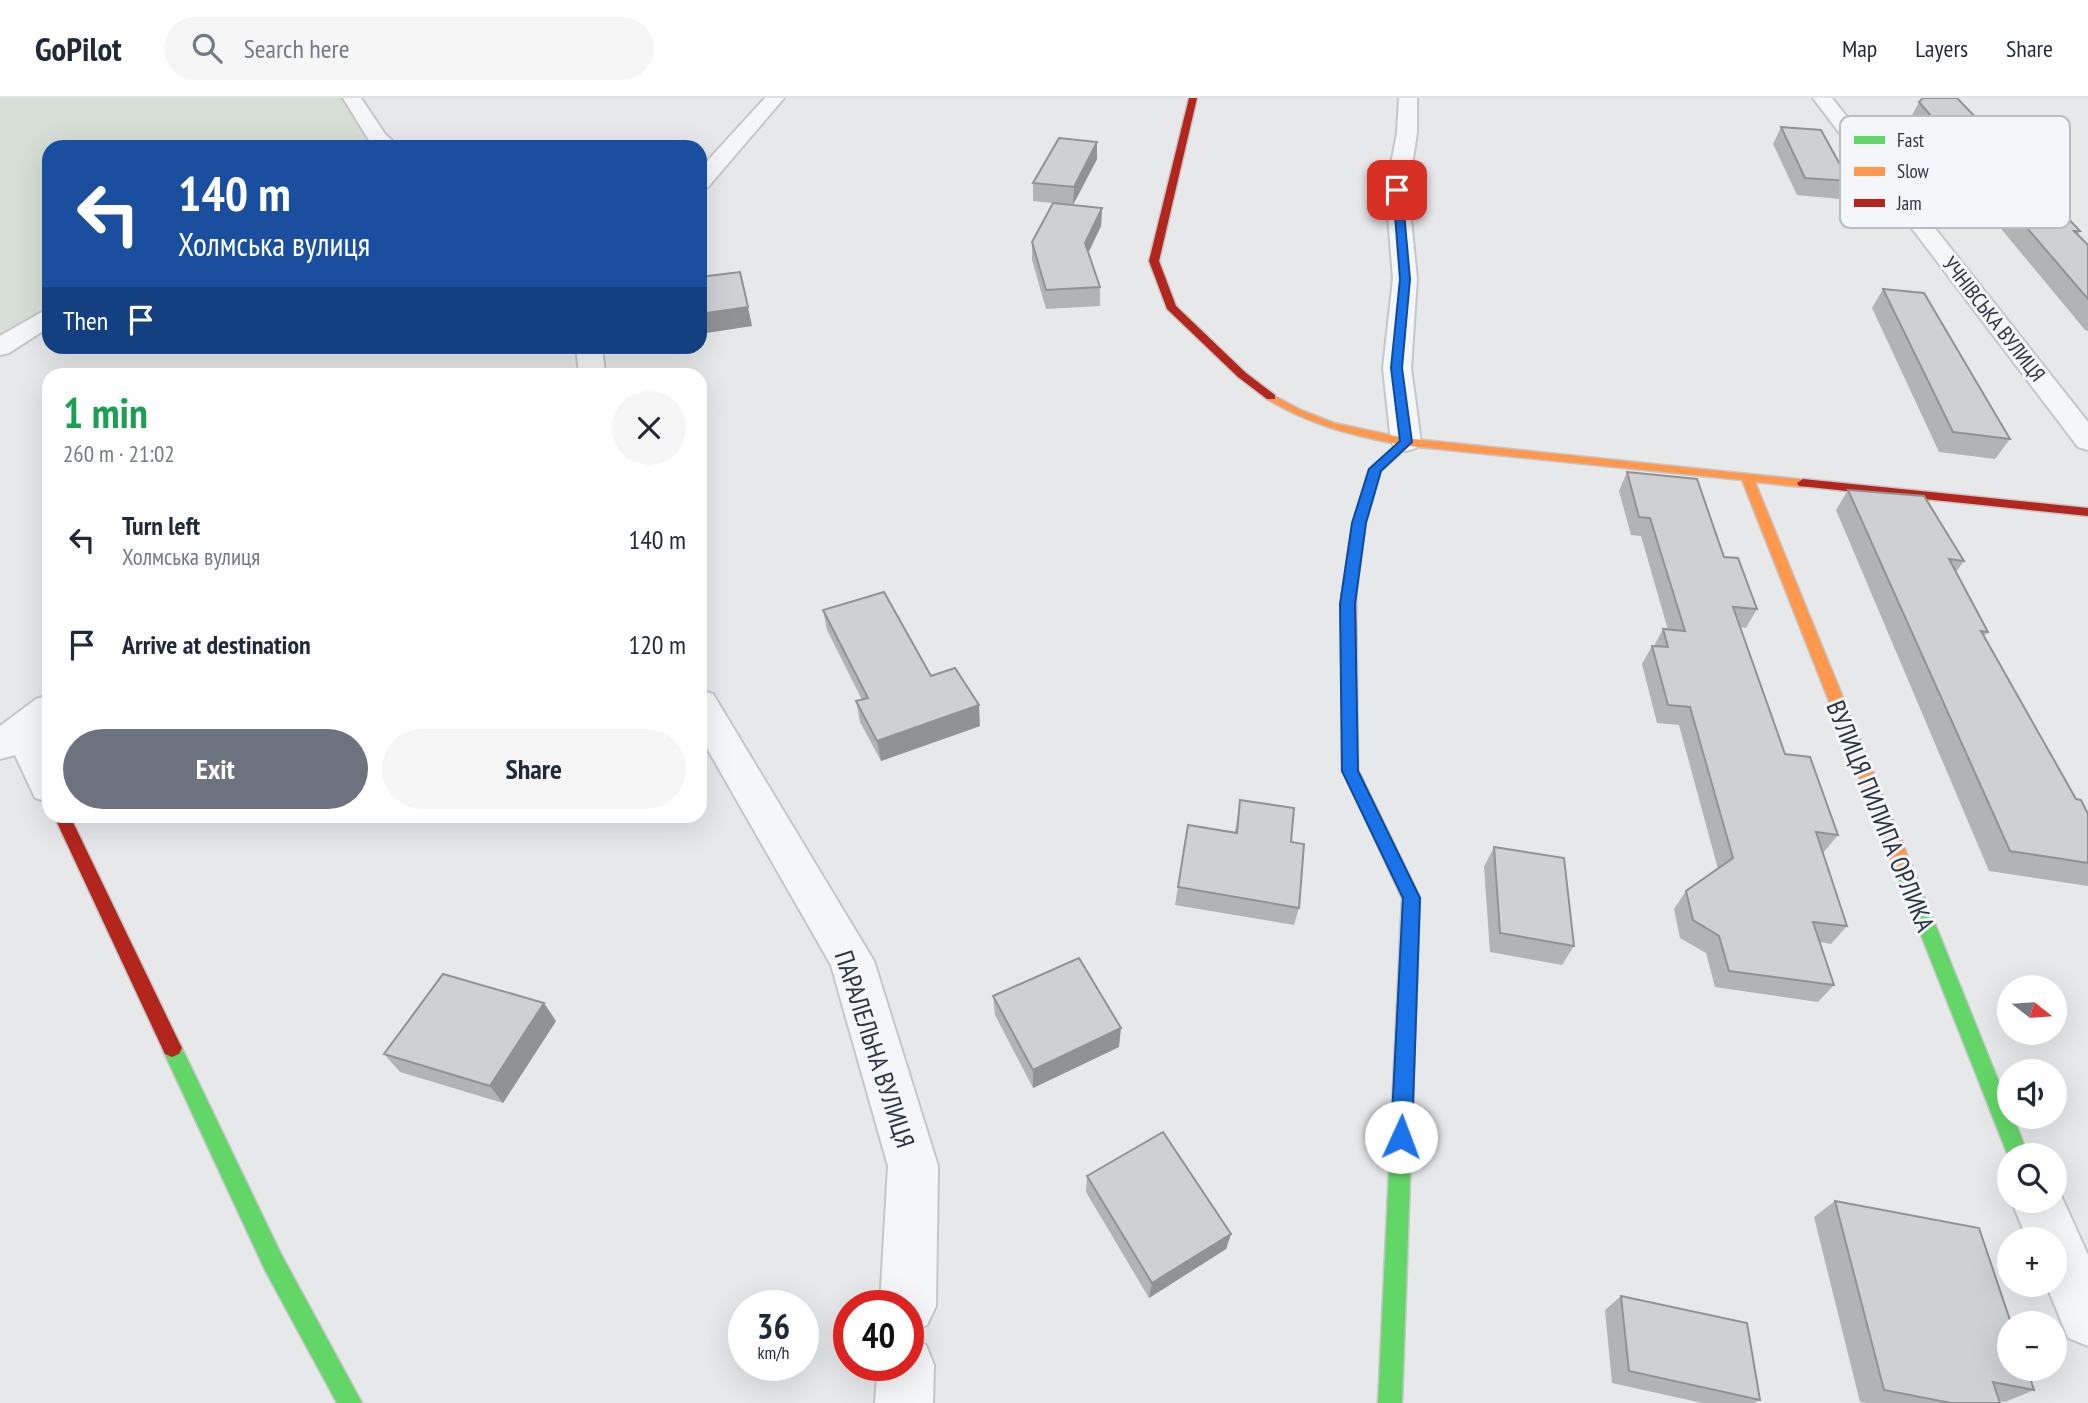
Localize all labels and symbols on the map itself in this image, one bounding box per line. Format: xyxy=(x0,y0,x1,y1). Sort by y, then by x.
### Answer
legend xyxy=(1840,116,2070,228)
text: Fast xyxy=(1897,128,1925,152)
text: Slow xyxy=(1897,159,1930,183)
pin xyxy=(1367,160,1427,220)
text: Jam xyxy=(1896,191,1922,215)
street label: УЧНІВСЬКА ВУЛИЦЯ xyxy=(1937,251,2051,387)
street label: ВУЛИЦЯ ПИЛИПА ОРЛИКА xyxy=(1820,696,1943,937)
street label: ПАРАЛЕЛЬНА ВУЛИЦЯ xyxy=(828,946,922,1152)
north arrow xyxy=(1997,975,2067,1045)
position arrow xyxy=(1364,1100,1438,1174)
speed limit sign: 40 xyxy=(833,1290,924,1381)

